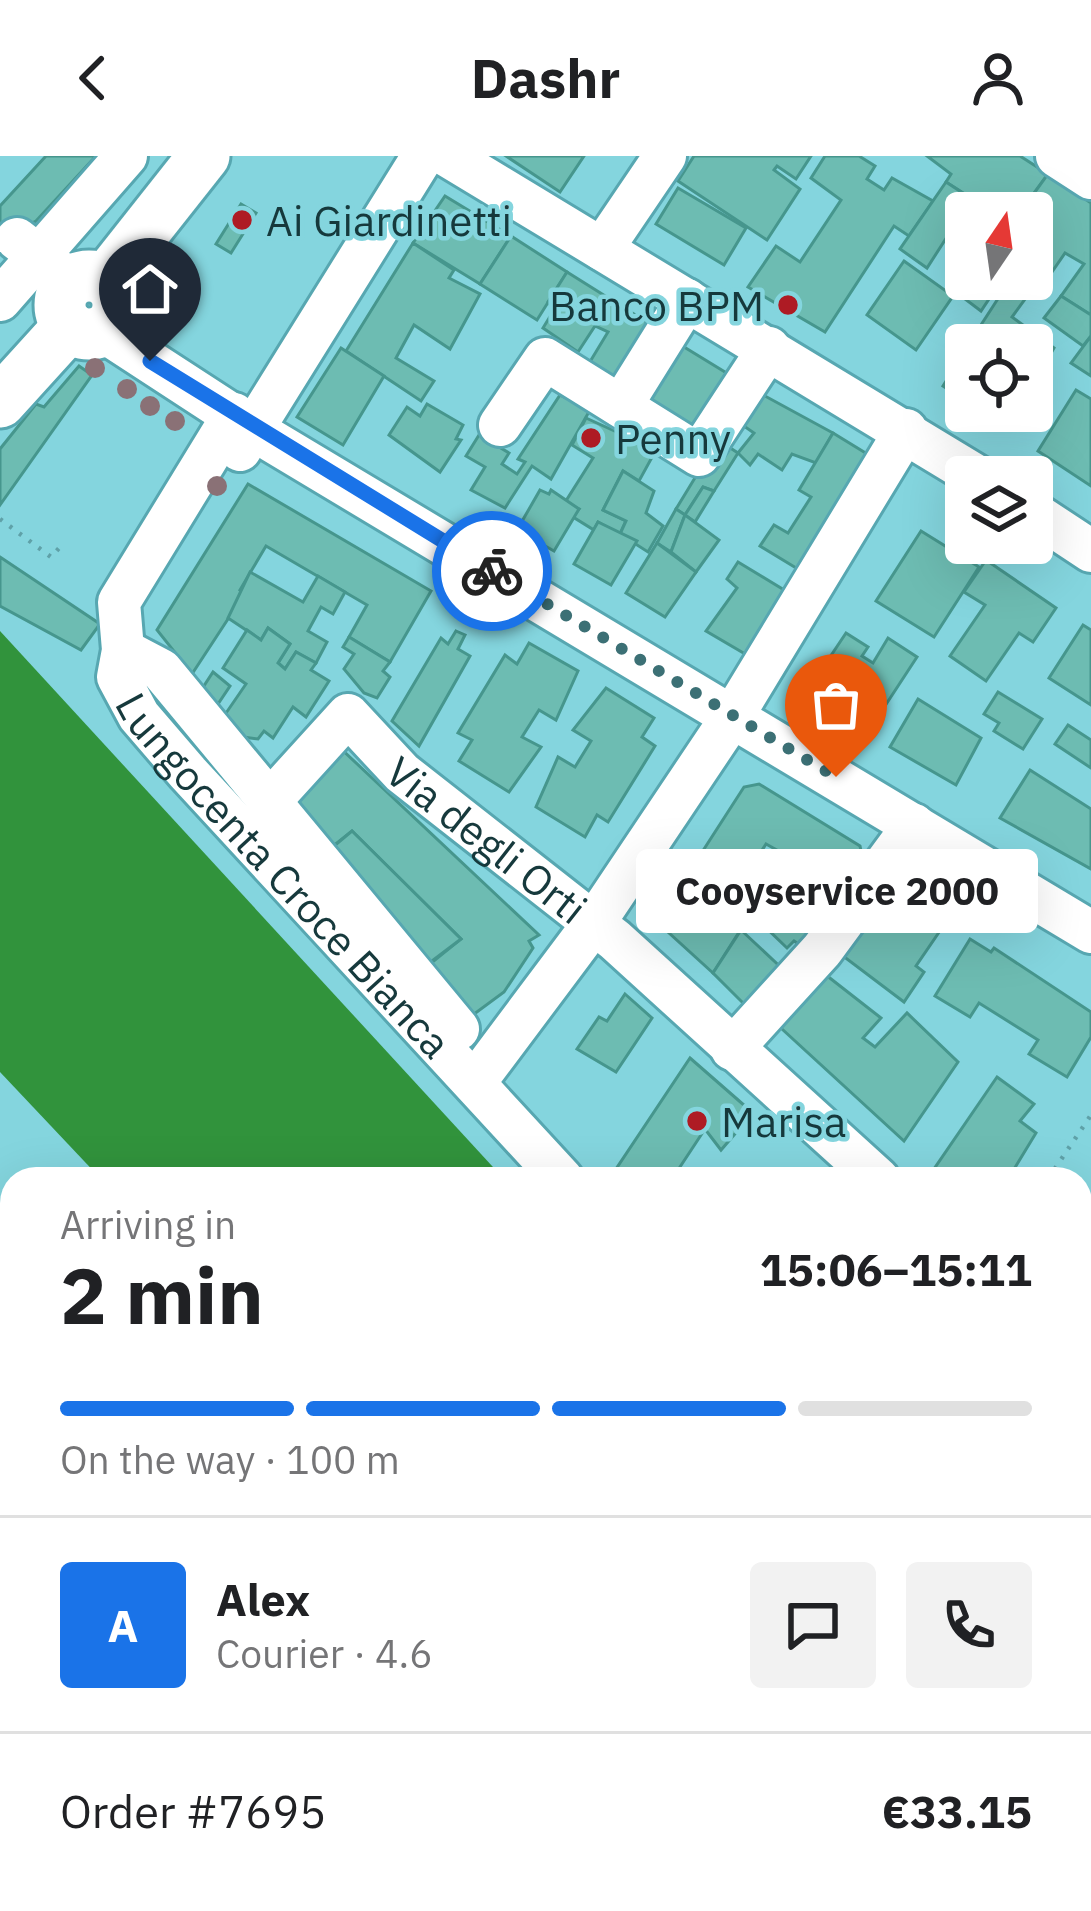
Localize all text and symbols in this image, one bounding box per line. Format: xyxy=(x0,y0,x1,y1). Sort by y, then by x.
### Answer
text: Dashr xyxy=(471,43,620,113)
icon: back xyxy=(60,45,126,111)
icon: person xyxy=(965,45,1031,111)
north arrow xyxy=(945,192,1053,300)
map controls xyxy=(945,192,1053,564)
place label: Ai Giardinetti xyxy=(266,193,512,248)
marker: Ai Giardinetti xyxy=(229,207,255,233)
pin xyxy=(99,238,201,361)
icon: home xyxy=(117,256,183,322)
place label: Banco BPM xyxy=(549,278,764,333)
marker: Banco BPM xyxy=(775,292,801,318)
button: locate xyxy=(945,324,1053,432)
place label: Penny xyxy=(615,411,731,466)
marker: Penny xyxy=(578,425,604,451)
button: layers xyxy=(945,456,1053,564)
courier xyxy=(432,511,552,631)
icon: bike xyxy=(459,538,525,604)
pin xyxy=(785,654,887,777)
icon: bag xyxy=(803,672,869,738)
street label: Lungocenta Croce Bianca xyxy=(104,683,464,1069)
street label: Via degli Orti xyxy=(375,744,598,935)
callout: Cooyservice 2000 xyxy=(635,849,1037,933)
text: Cooyservice 2000 xyxy=(675,865,999,916)
place label: Marisa xyxy=(721,1094,846,1149)
marker: Marisa xyxy=(684,1108,710,1134)
text: Arriving in xyxy=(60,1199,236,1250)
text: 15:06–15:11 xyxy=(760,1240,1032,1298)
text: 2 min xyxy=(60,1244,264,1345)
text: On the way · 100 m xyxy=(60,1434,400,1485)
button: chat xyxy=(750,1562,876,1688)
button: phone xyxy=(906,1562,1032,1688)
text: Alex xyxy=(216,1570,310,1628)
text: A xyxy=(108,1596,138,1654)
text: Courier · 4.6 xyxy=(216,1628,433,1679)
text: Order #7695 xyxy=(60,1782,326,1840)
text: €33.15 xyxy=(882,1782,1032,1840)

